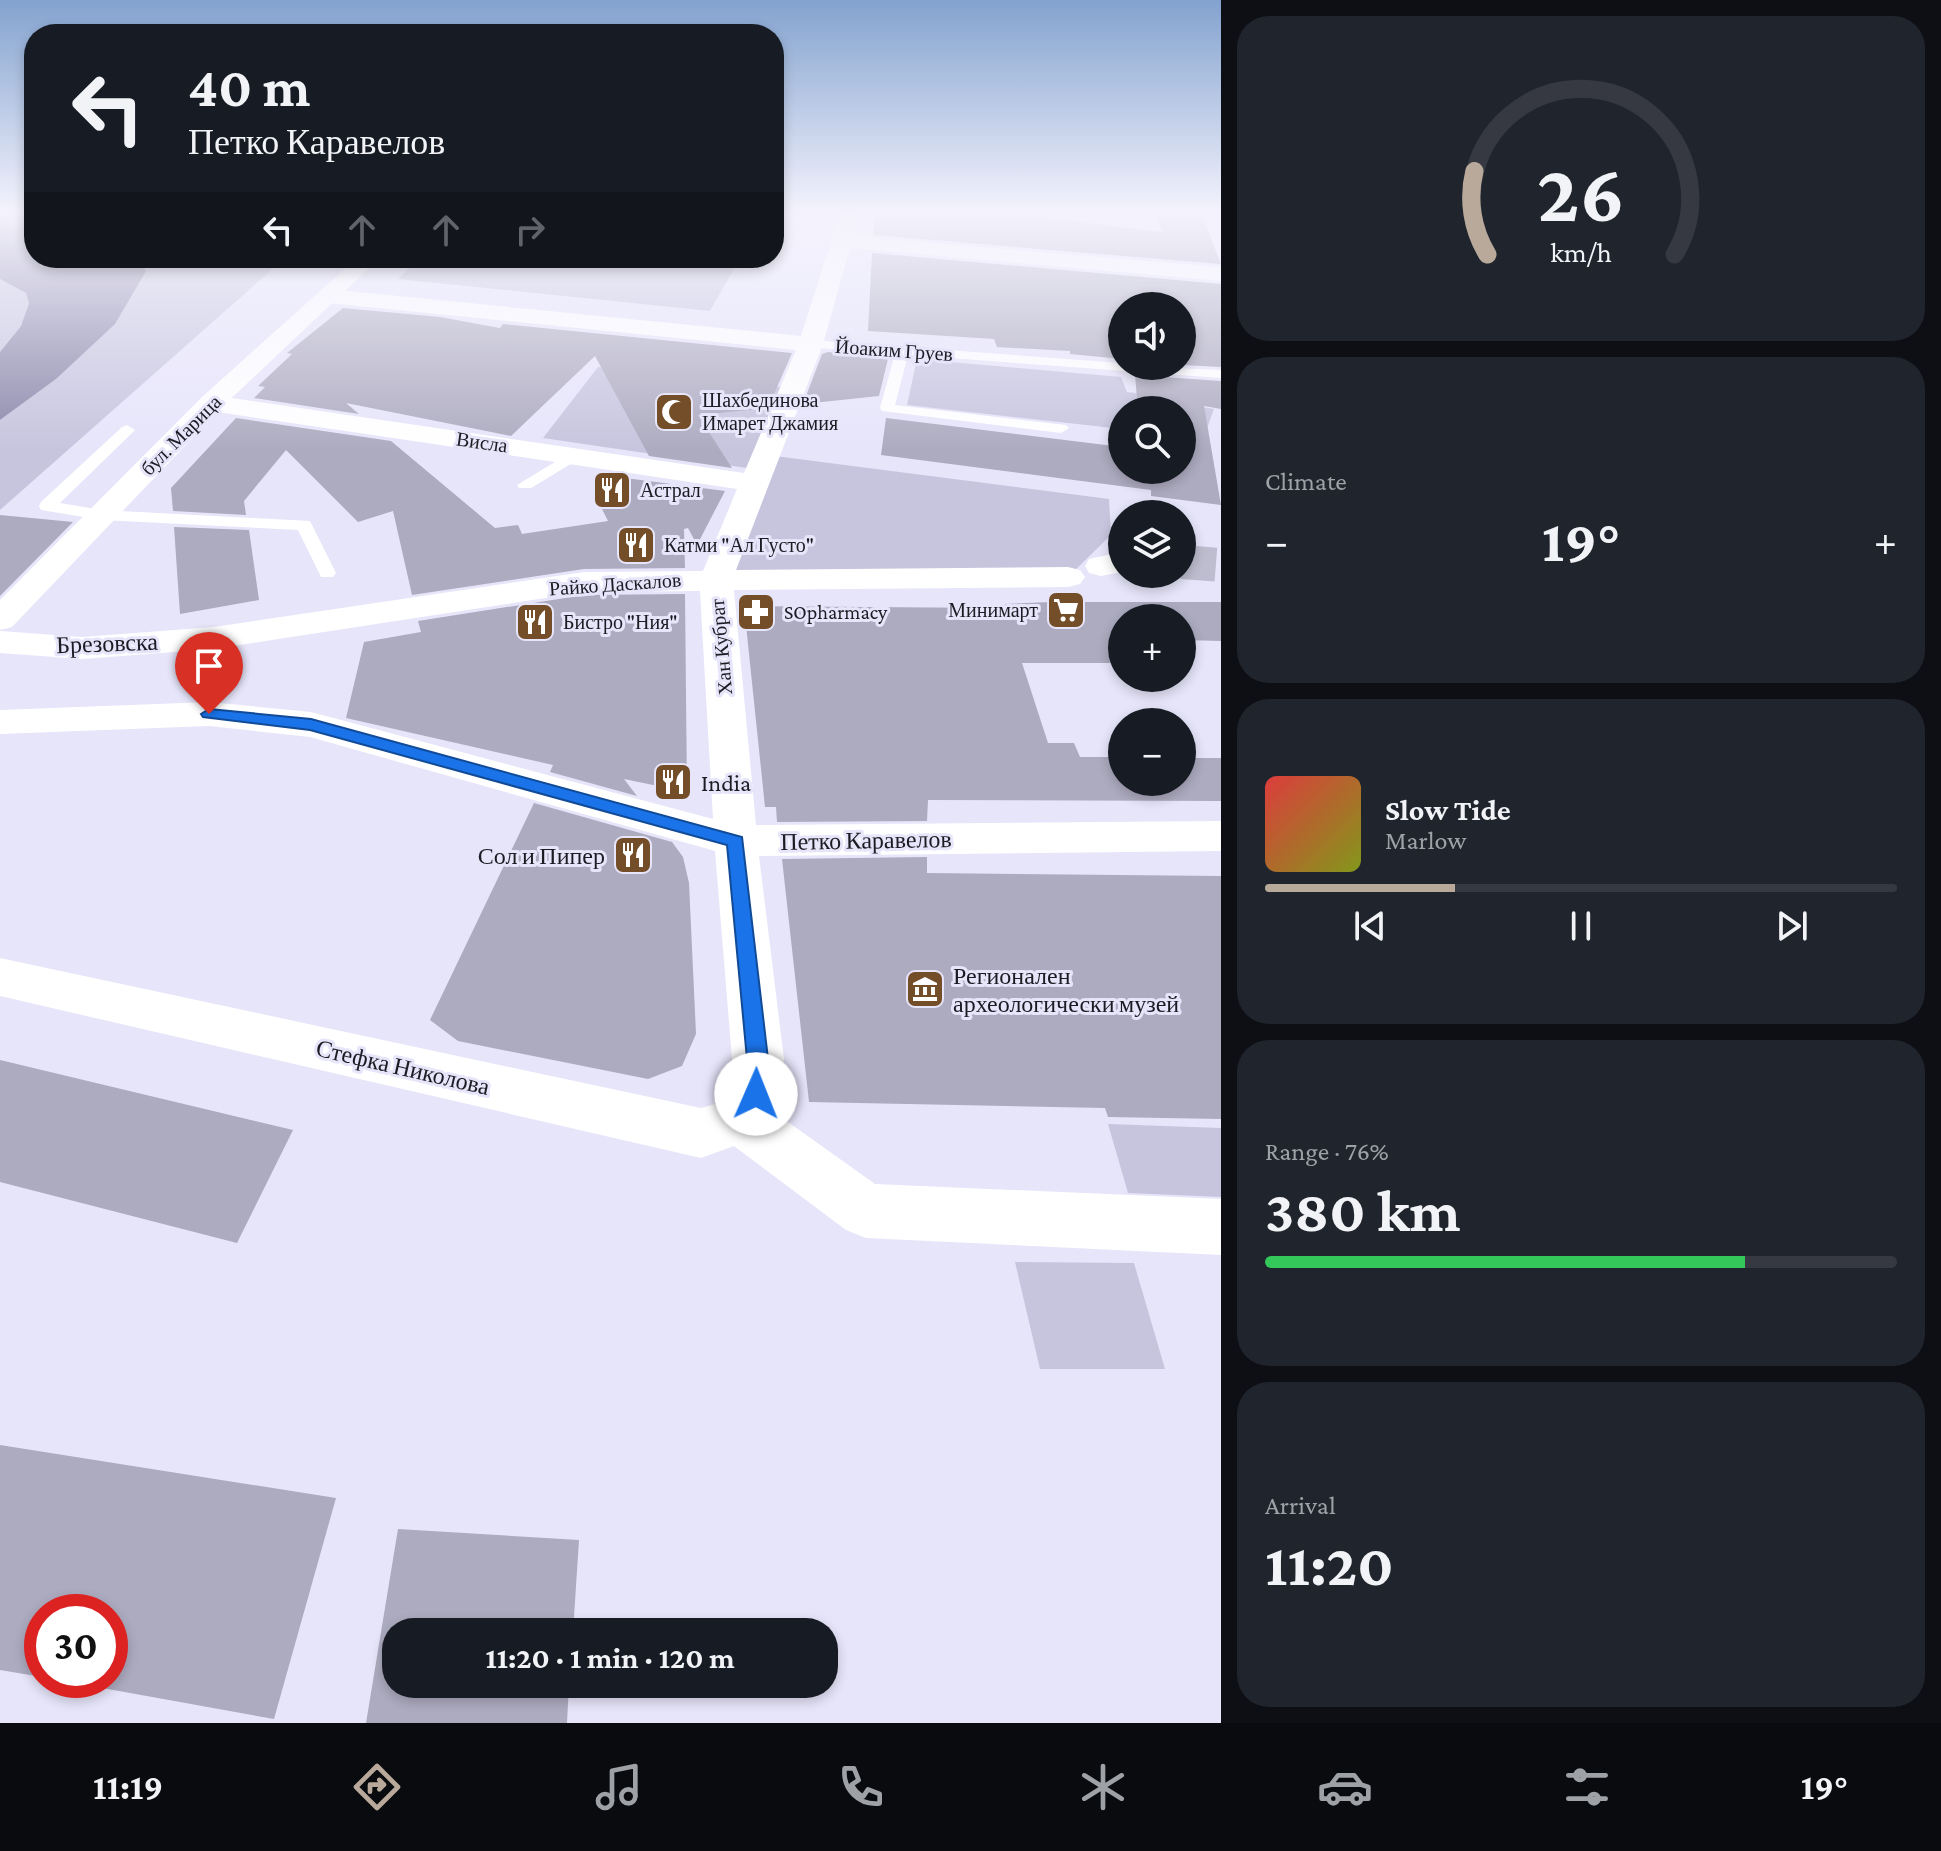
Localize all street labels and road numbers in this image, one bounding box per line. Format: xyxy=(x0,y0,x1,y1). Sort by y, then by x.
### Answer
street label: Йоаким Груев xyxy=(834,335,954,366)
street label: бул. Марица xyxy=(137,390,226,480)
street label: Висла xyxy=(455,428,509,457)
street label: Райко Даскалов xyxy=(548,568,682,601)
street label: Хан Кубрат xyxy=(706,598,737,696)
street label: Брезовска xyxy=(56,628,159,658)
street label: Петко Каравелов xyxy=(780,825,952,855)
street label: Стефка Николова xyxy=(314,1034,493,1100)

